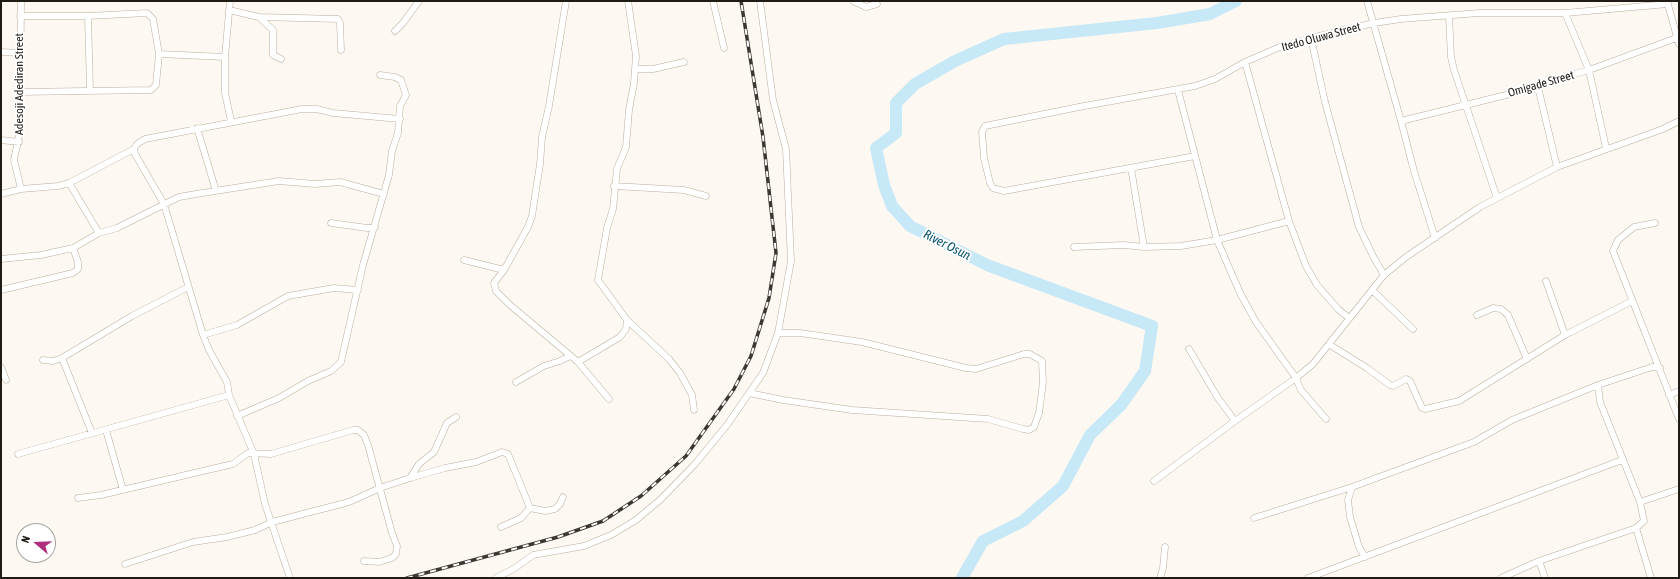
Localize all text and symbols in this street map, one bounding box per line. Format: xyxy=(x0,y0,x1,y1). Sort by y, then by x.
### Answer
street label: Itedo Oluwa Street xyxy=(1280,20,1362,54)
street label: Adesoji Adediran Street xyxy=(12,33,26,135)
street label: Omigade Street xyxy=(1506,68,1576,100)
water label: River Osun xyxy=(921,226,973,264)
north arrow xyxy=(16,523,56,563)
text: N xyxy=(19,534,32,544)

